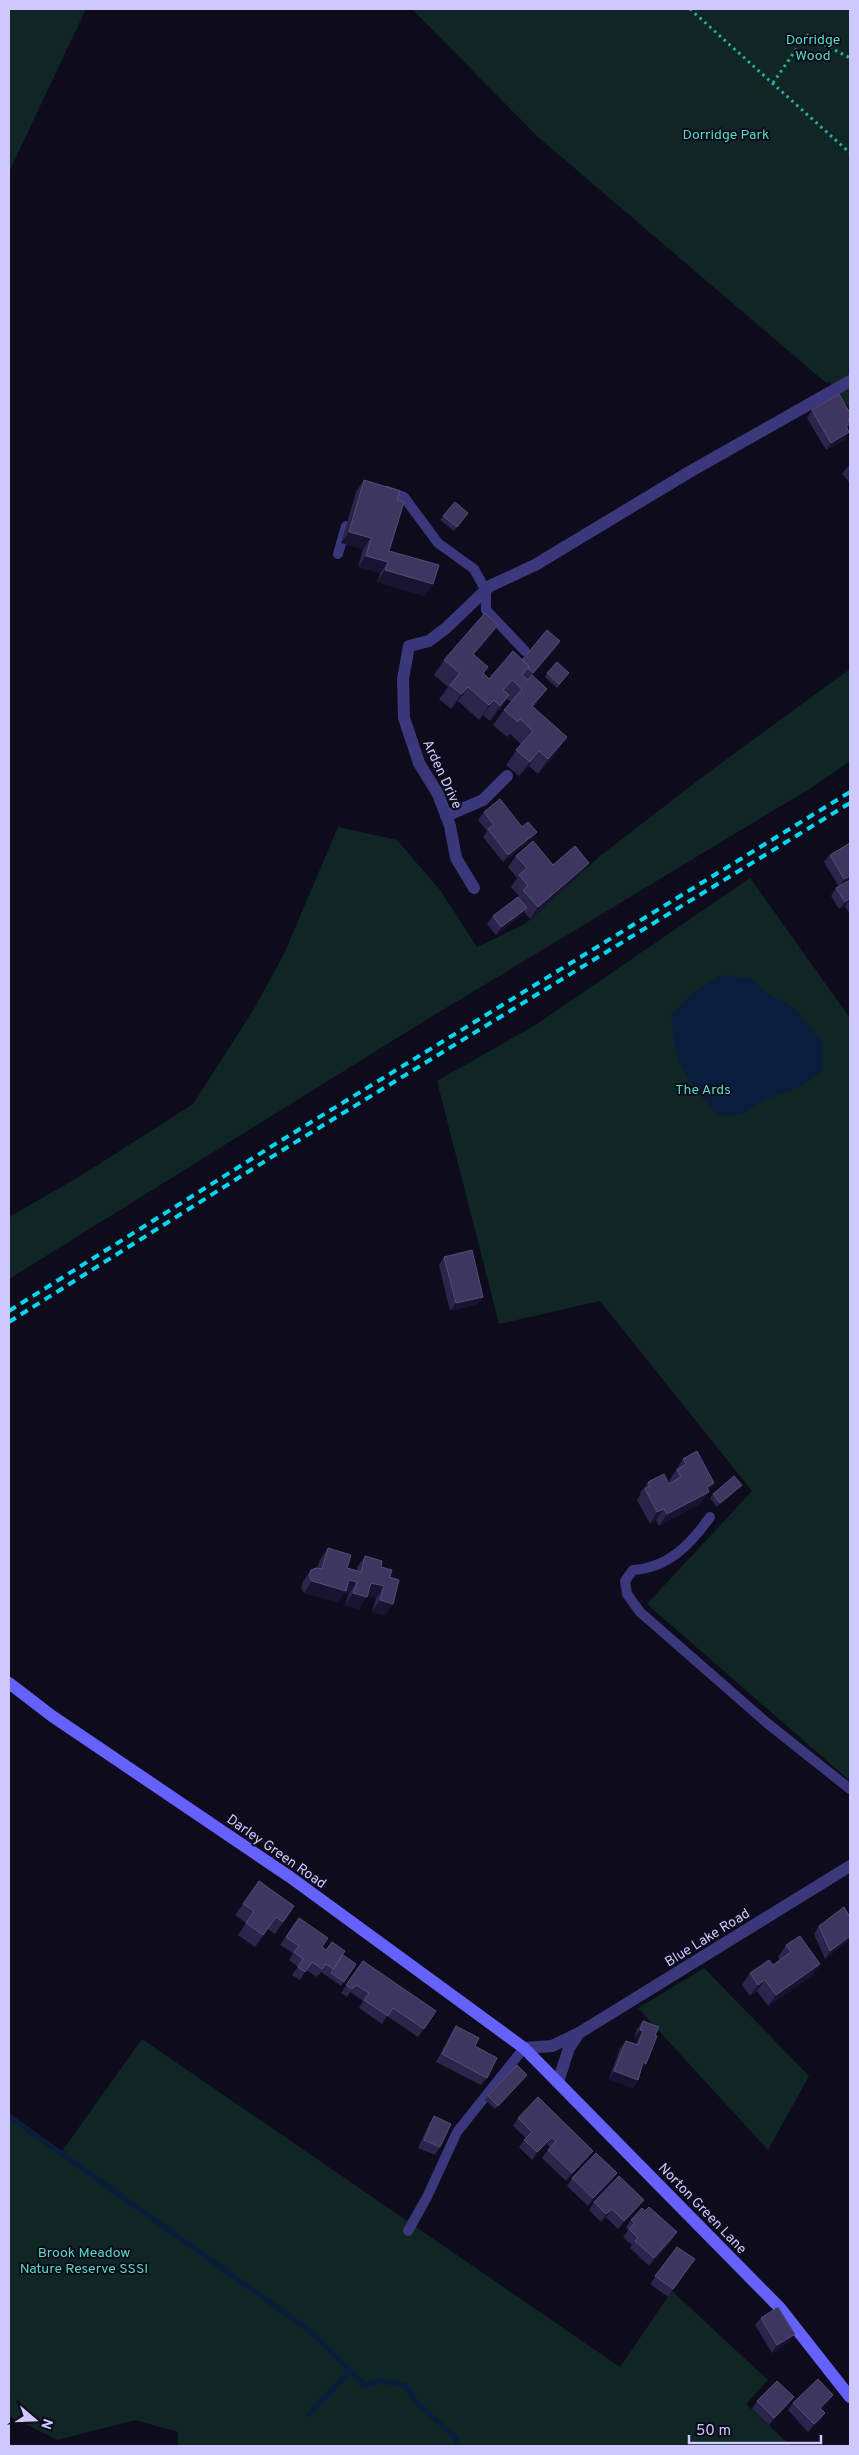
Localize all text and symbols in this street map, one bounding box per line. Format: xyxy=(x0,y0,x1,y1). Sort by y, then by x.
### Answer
park label: Dorridge Wood xyxy=(786,32,840,65)
park label: Dorridge Park xyxy=(683,127,769,144)
street label: Arden Drive xyxy=(418,737,465,812)
park label: The Ards xyxy=(675,1082,731,1099)
street label: Darley Green Road xyxy=(223,1812,329,1893)
street label: Blue Lake Road xyxy=(662,1905,753,1971)
street label: Norton Green Lane xyxy=(654,2160,750,2258)
park label: Brook Meadow Nature Reserve SSSI xyxy=(20,2245,148,2278)
north arrow xyxy=(10,2395,60,2445)
scale bar xyxy=(689,2412,822,2444)
text: N xyxy=(36,2416,56,2431)
text: 50 m xyxy=(696,2422,731,2441)

